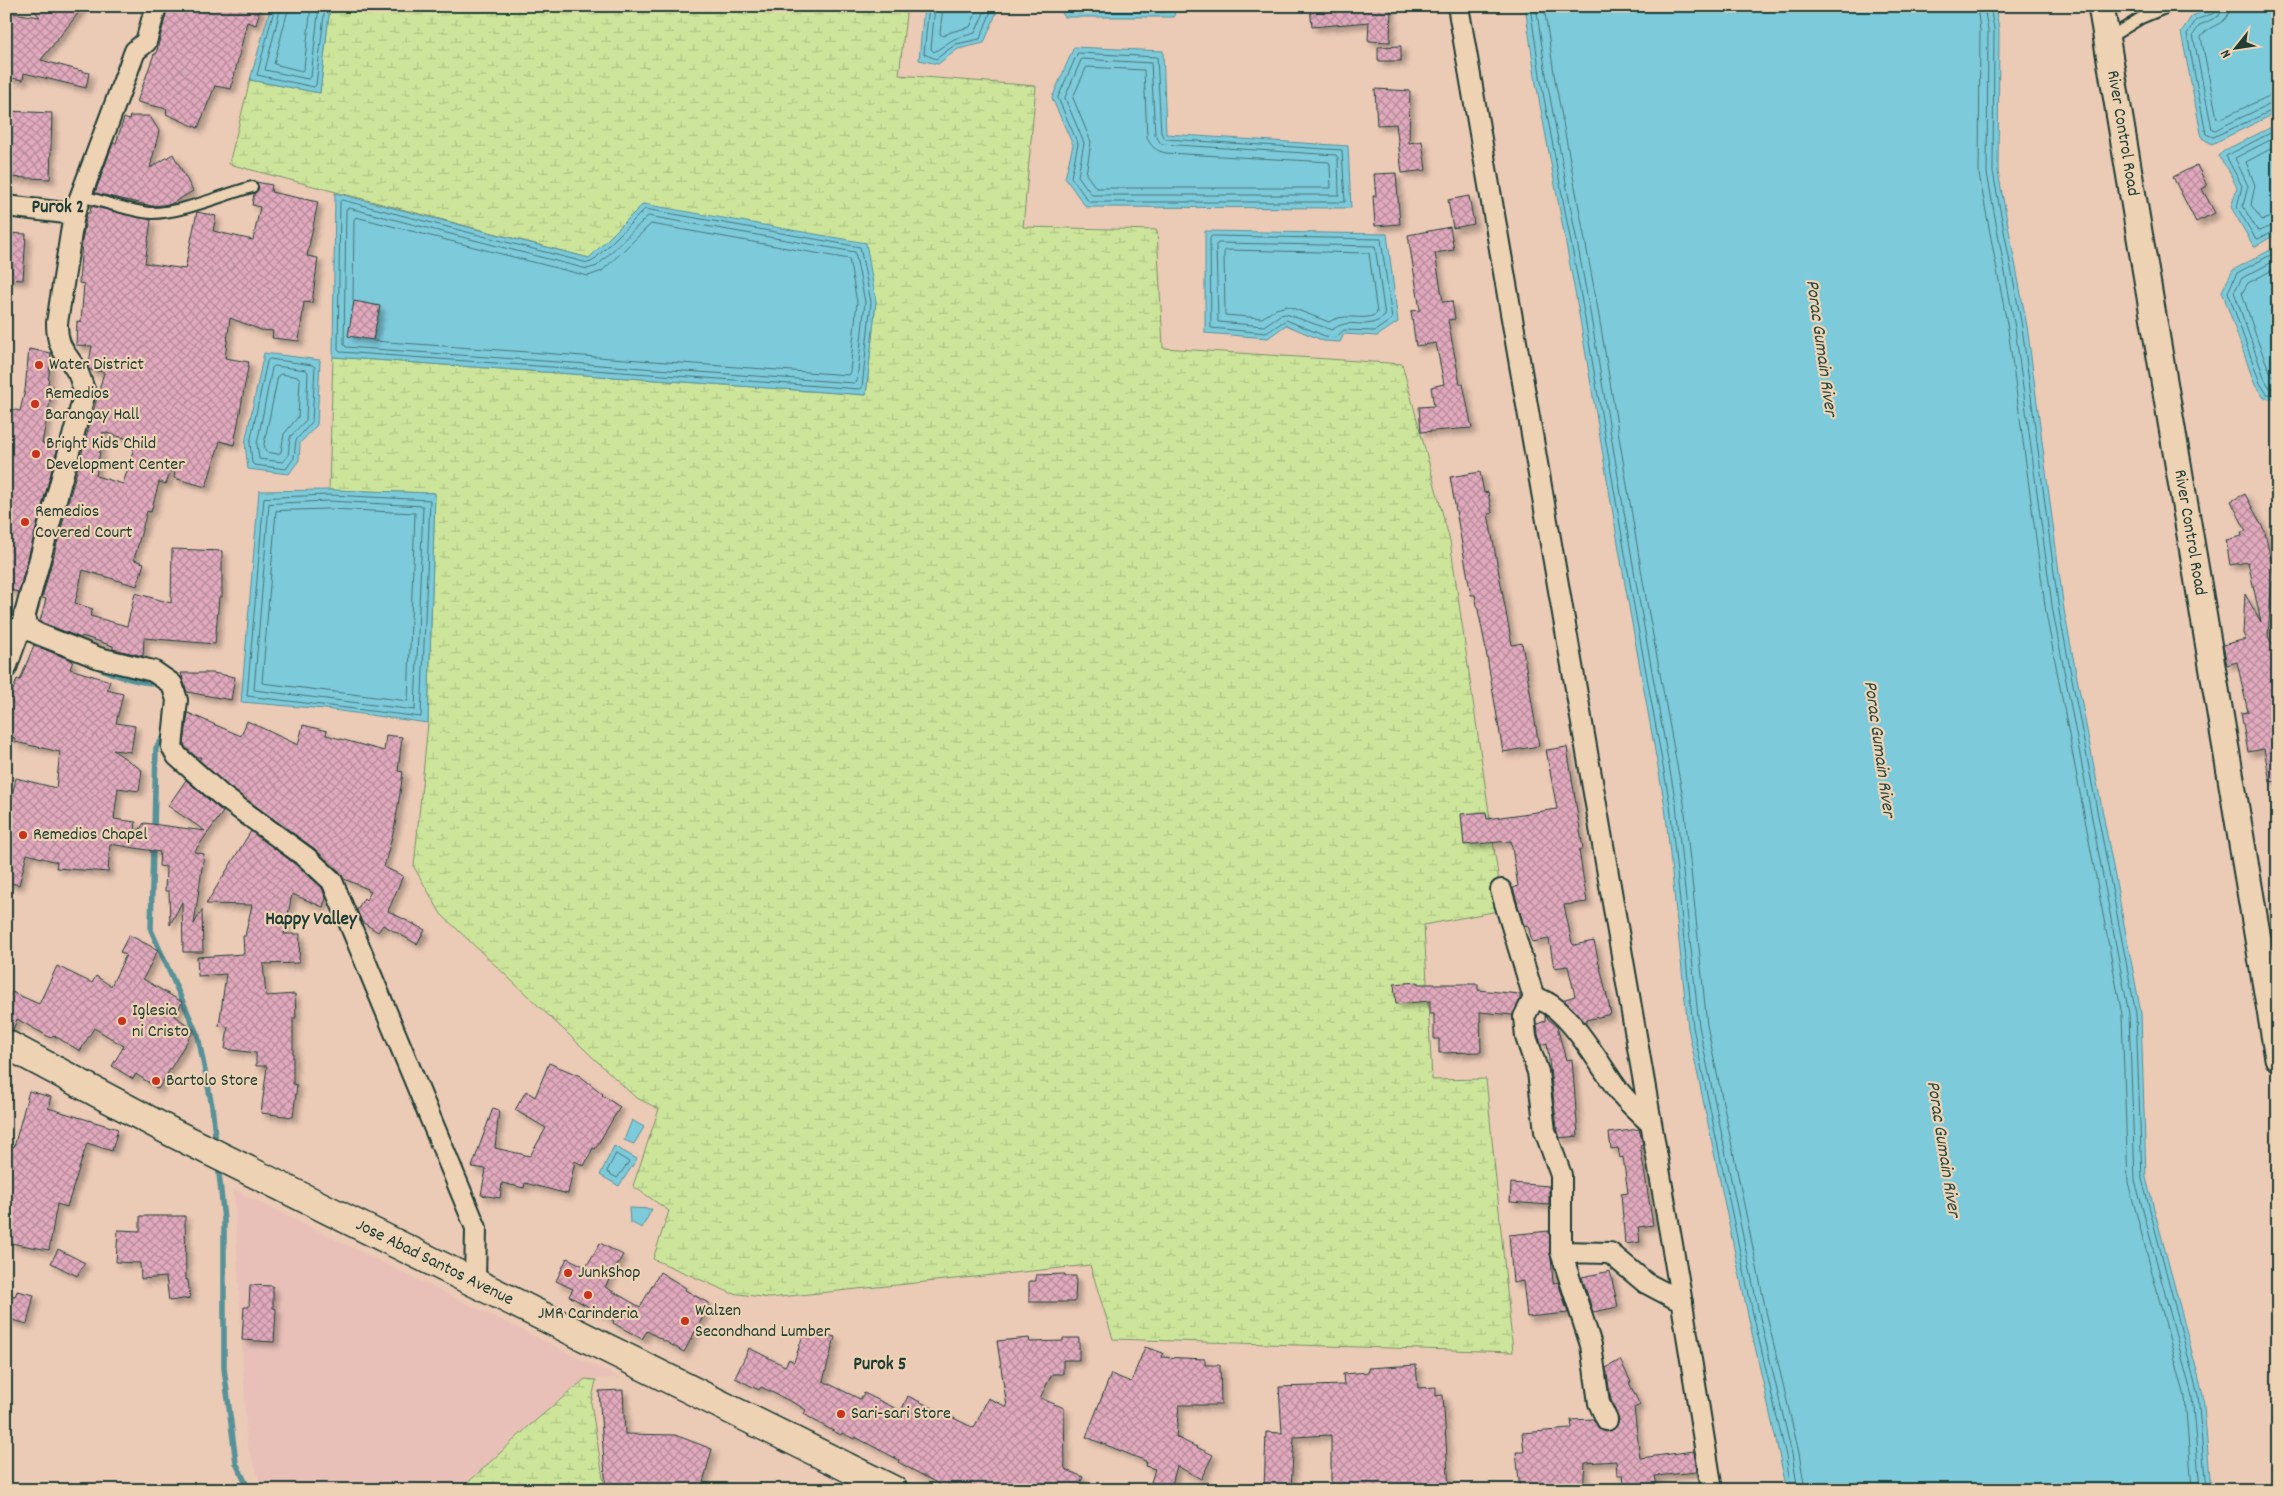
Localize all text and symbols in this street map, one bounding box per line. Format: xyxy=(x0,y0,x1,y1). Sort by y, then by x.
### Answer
north arrow xyxy=(2212,22,2262,72)
text: N xyxy=(2216,45,2237,61)
street label: River Control Road xyxy=(2100,68,2145,198)
district label: Purok 2 xyxy=(32,195,84,222)
water label: Porac Gumain River xyxy=(1797,278,1843,420)
place label: Water District xyxy=(49,353,144,378)
marker: Water District xyxy=(33,359,45,371)
place label: Remedios Barangay Hall xyxy=(45,382,140,428)
marker: Remedios Barangay Hall xyxy=(29,398,41,410)
place label: Bright Kids Child Development Center xyxy=(46,432,185,478)
marker: Bright Kids Child Development Center xyxy=(30,448,42,460)
street label: River Control Road xyxy=(2167,468,2212,597)
place label: Remedios Covered Court xyxy=(35,500,133,546)
marker: Remedios Covered Court xyxy=(19,516,31,528)
water label: Porac Gumain River xyxy=(1855,679,1901,821)
place label: Remedios Chapel xyxy=(33,823,148,848)
marker: Remedios Chapel xyxy=(17,829,29,841)
district label: Happy Valley xyxy=(265,907,358,934)
place label: Iglesia ni Cristo xyxy=(132,999,189,1045)
marker: Iglesia ni Cristo xyxy=(116,1015,128,1027)
place label: Bartolo Store xyxy=(166,1069,258,1094)
marker: Bartolo Store xyxy=(150,1075,162,1087)
water label: Porac Gumain River xyxy=(1918,1079,1966,1221)
street label: Jose Abad Santos Avenue xyxy=(351,1213,518,1312)
place label: JunkShop xyxy=(578,1261,641,1286)
marker: JunkShop xyxy=(562,1267,574,1279)
marker: JMR Carinderia xyxy=(582,1289,594,1301)
place label: Walzen Secondhand Lumber xyxy=(695,1299,831,1345)
place label: JMR Carinderia xyxy=(538,1302,639,1327)
marker: Walzen Secondhand Lumber xyxy=(679,1315,691,1327)
district label: Purok 5 xyxy=(853,1352,907,1379)
place label: Sari-sari Store xyxy=(851,1402,951,1427)
marker: Sari-sari Store xyxy=(835,1408,847,1420)

